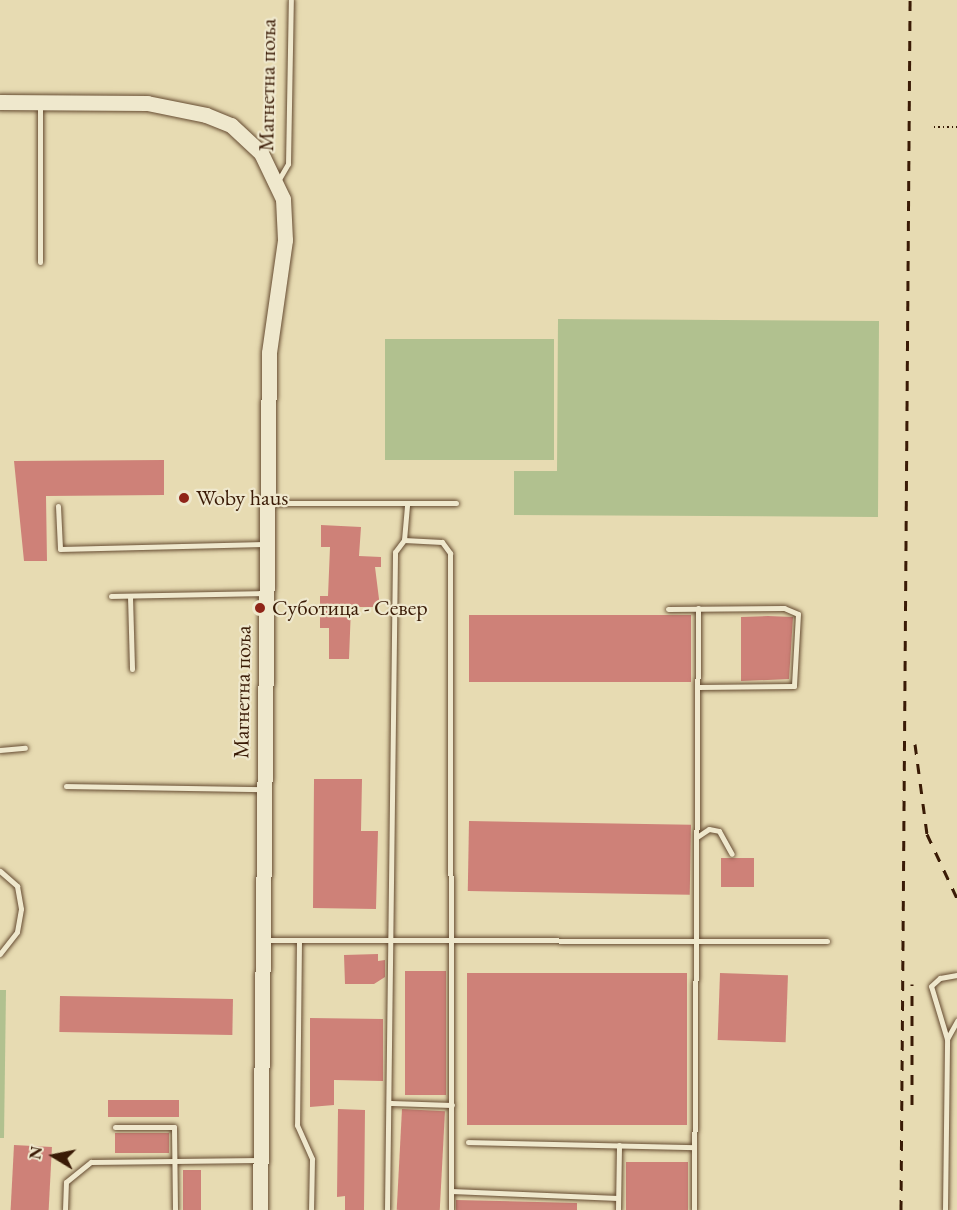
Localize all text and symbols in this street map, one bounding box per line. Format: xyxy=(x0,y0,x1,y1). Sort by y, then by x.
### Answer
street label: Магнетна поља xyxy=(253,18,281,152)
place label: Woby haus xyxy=(196,485,288,511)
marker: Woby haus xyxy=(177,491,191,505)
place label: Суботица - Север xyxy=(272,595,428,621)
marker: Суботица - Север xyxy=(253,601,267,615)
street label: Магнетна поља xyxy=(228,625,256,759)
north arrow xyxy=(24,1126,84,1186)
text: N xyxy=(24,1145,47,1161)

